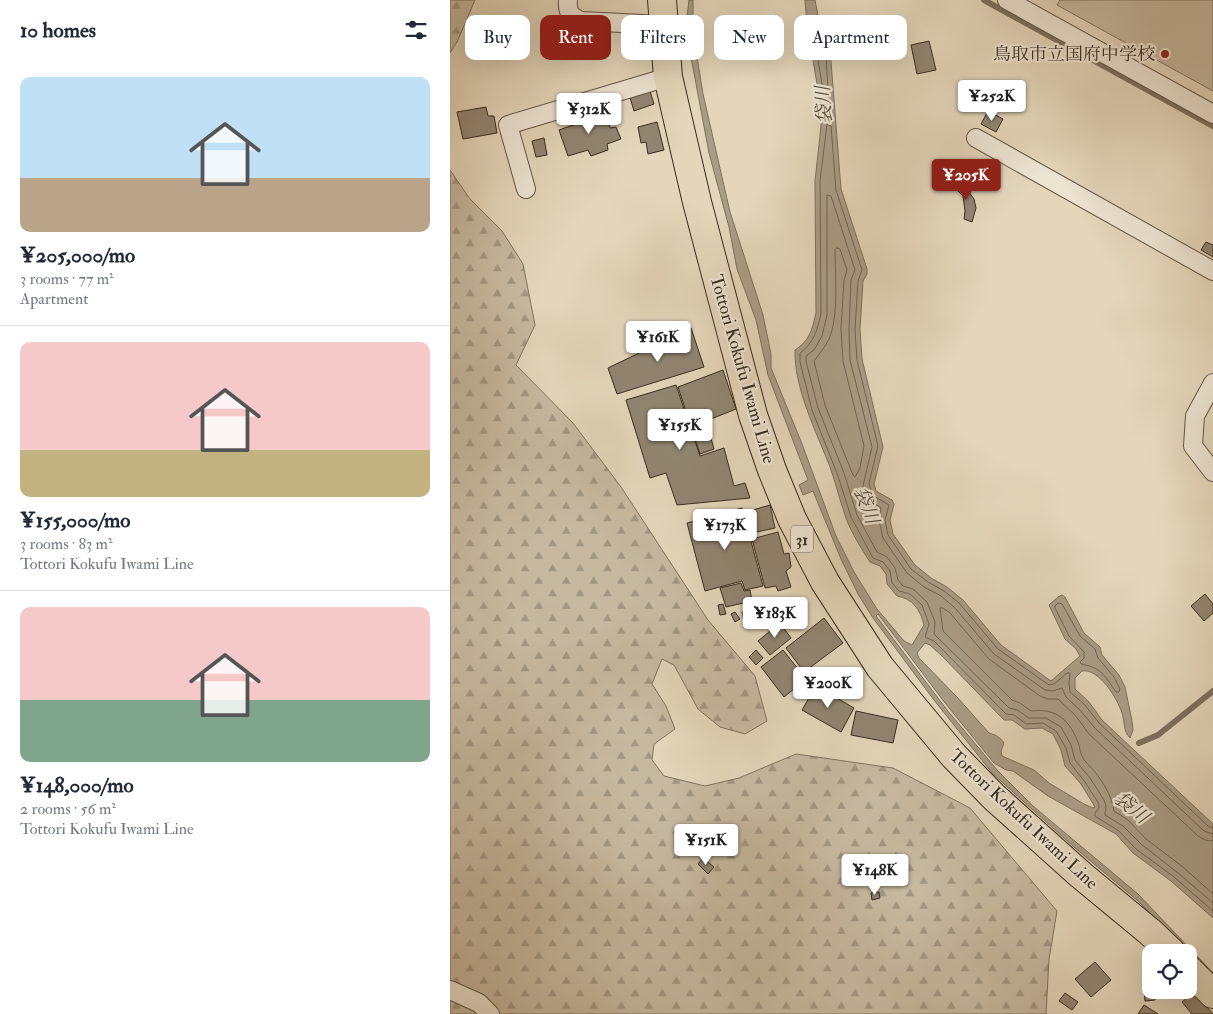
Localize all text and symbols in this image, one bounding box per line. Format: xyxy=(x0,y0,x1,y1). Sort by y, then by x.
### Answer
chip: Buy xyxy=(465,15,530,60)
chip: Rent xyxy=(540,15,611,60)
chip: Filters xyxy=(621,15,704,60)
chip: New xyxy=(714,15,784,60)
chip: Apartment xyxy=(794,15,907,60)
icon: filters xyxy=(402,16,430,44)
text: 10 homes xyxy=(20,17,96,44)
place label: 鳥取市立国府中学校 xyxy=(993,43,1155,66)
marker: 鳥取市立国府中学校 xyxy=(1159,48,1171,60)
pin: ¥252K xyxy=(957,80,1027,122)
water label: 袋川 xyxy=(811,83,837,125)
text: ¥252K xyxy=(969,86,1015,106)
pin: ¥312K xyxy=(554,92,624,135)
text: ¥312K xyxy=(567,99,611,119)
icon: home xyxy=(180,109,270,199)
pin: ¥205K xyxy=(931,158,1001,201)
text: ¥205K xyxy=(943,165,989,185)
text: ¥205,000/mo xyxy=(20,242,135,269)
text: 3 rooms · 77 m² xyxy=(20,269,114,289)
street label: Tottori Kokufu Iwami Line xyxy=(705,272,781,467)
text: Apartment xyxy=(20,289,88,309)
pin: ¥161K xyxy=(623,320,693,363)
text: ¥161K xyxy=(637,327,679,347)
icon: home xyxy=(180,375,270,465)
pin: ¥155K xyxy=(645,408,715,451)
text: ¥155K xyxy=(659,415,701,435)
water label: 袋川 xyxy=(848,483,885,529)
text: ¥155,000/mo xyxy=(20,507,130,534)
pin: ¥173K xyxy=(690,508,760,551)
text: ¥173K xyxy=(704,515,746,535)
road number: 31 xyxy=(791,526,813,552)
text: 3 rooms · 83 m² xyxy=(20,534,113,554)
text: Tottori Kokufu Iwami Line xyxy=(20,554,194,574)
pin: ¥183K xyxy=(740,596,810,639)
text: ¥183K xyxy=(754,603,796,623)
icon: home xyxy=(180,640,270,730)
pin: ¥200K xyxy=(793,666,863,709)
text: ¥200K xyxy=(804,673,852,693)
street label: Tottori Kokufu Iwami Line xyxy=(944,744,1103,895)
text: ¥148,000/mo xyxy=(20,772,134,799)
water label: 袋川 xyxy=(1109,786,1155,830)
text: 2 rooms · 56 m² xyxy=(20,799,116,819)
text: Tottori Kokufu Iwami Line xyxy=(20,819,194,839)
pin: ¥151K xyxy=(671,824,741,866)
text: ¥151K xyxy=(685,830,727,850)
pin: ¥148K xyxy=(840,854,910,896)
text: ¥148K xyxy=(852,860,898,880)
map controls xyxy=(1142,944,1197,999)
button: locate xyxy=(1142,944,1197,999)

